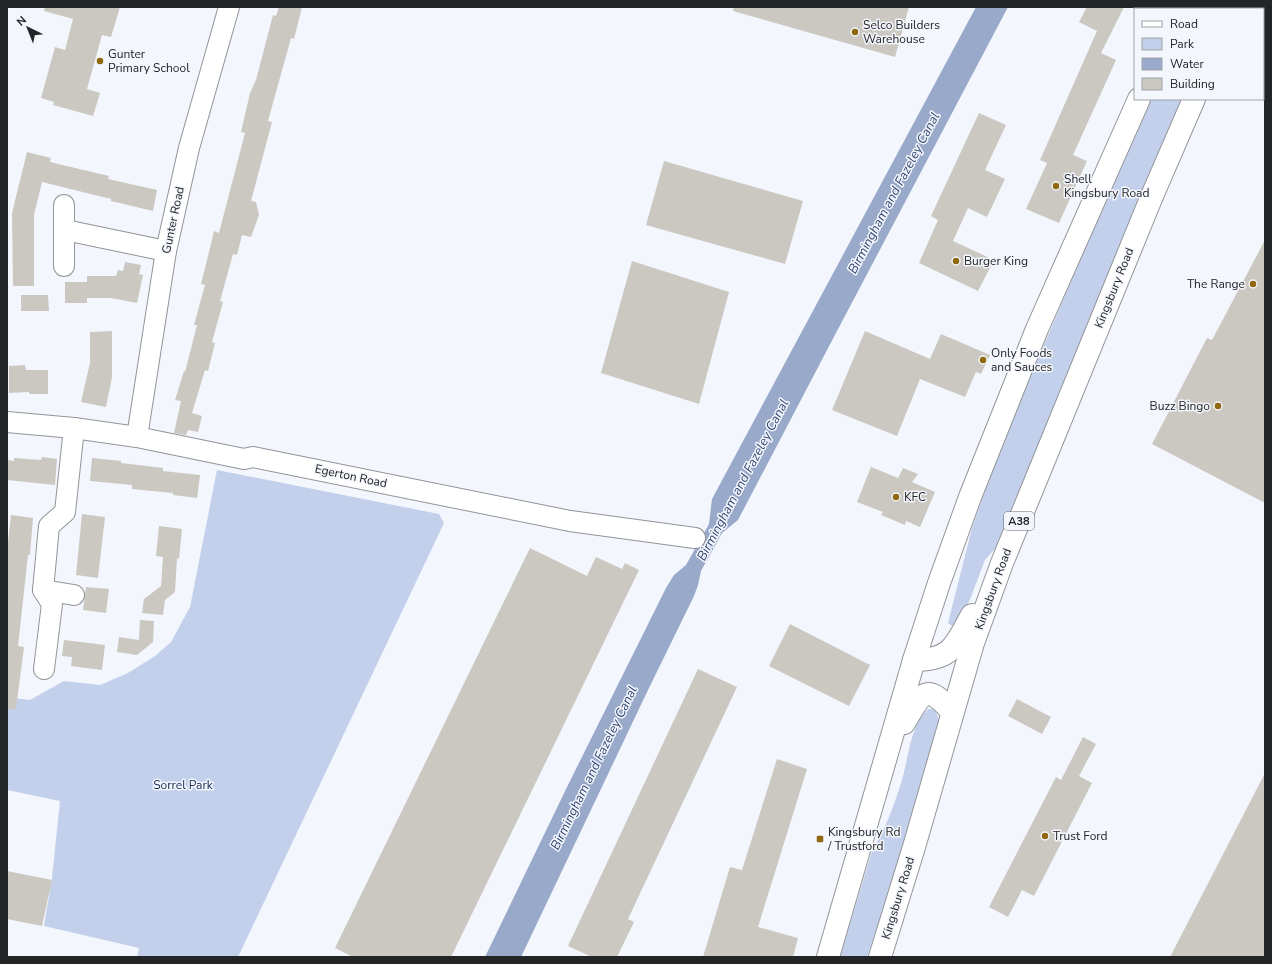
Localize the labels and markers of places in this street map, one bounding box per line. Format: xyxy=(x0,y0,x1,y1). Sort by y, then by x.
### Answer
place label: Selco Builders Warehouse xyxy=(863,17,940,47)
marker: Selco Builders Warehouse xyxy=(850,27,860,37)
place label: Gunter Primary School xyxy=(108,46,190,76)
marker: Gunter Primary School xyxy=(95,56,105,66)
place label: Shell Kingsbury Road xyxy=(1064,171,1149,201)
marker: Shell Kingsbury Road xyxy=(1051,181,1061,191)
place label: Burger King xyxy=(964,253,1028,269)
marker: Burger King xyxy=(951,256,961,266)
place label: The Range xyxy=(1187,276,1245,292)
marker: The Range xyxy=(1248,279,1258,289)
place label: Only Foods and Sauces xyxy=(991,345,1053,375)
marker: Only Foods and Sauces xyxy=(978,355,988,365)
place label: Buzz Bingo xyxy=(1150,398,1210,414)
marker: Buzz Bingo xyxy=(1213,401,1223,411)
place label: KFC xyxy=(904,489,926,505)
marker: KFC xyxy=(891,492,901,502)
place label: Kingsbury Rd / Trustford xyxy=(827,824,900,854)
place label: Trust Ford xyxy=(1053,828,1108,844)
marker: Trust Ford xyxy=(1040,831,1050,841)
marker: Kingsbury Rd / Trustford xyxy=(815,834,825,844)

